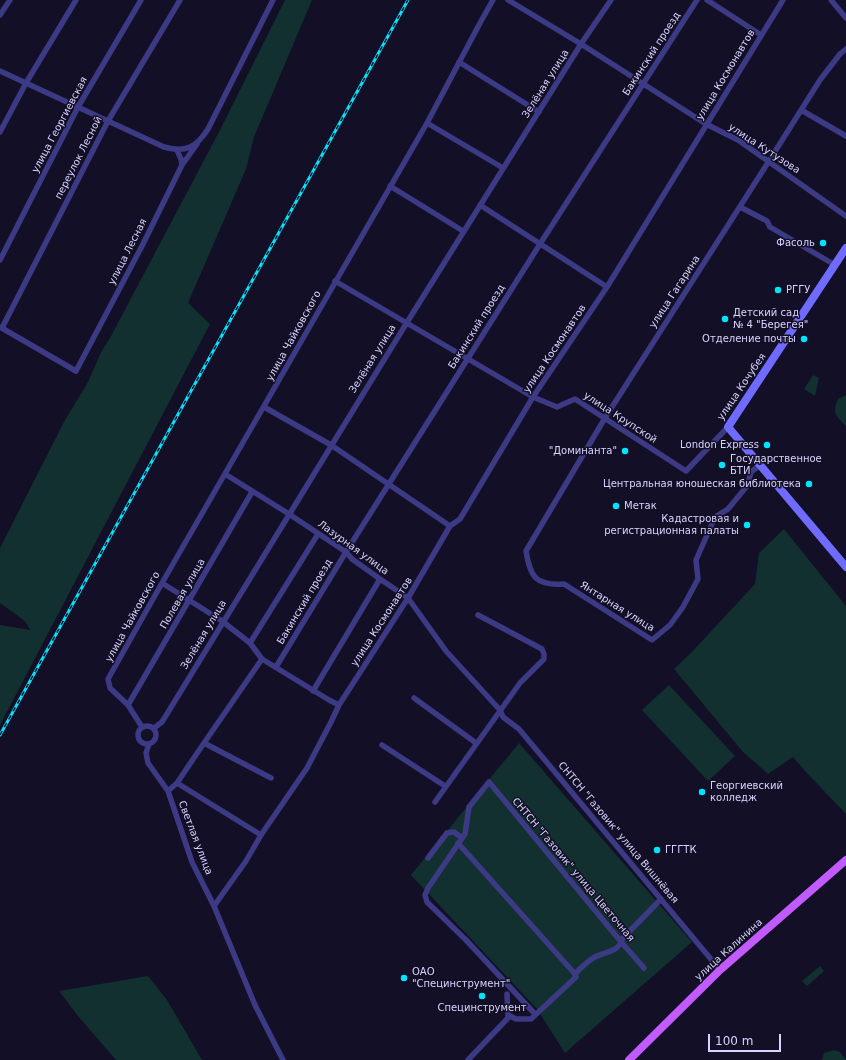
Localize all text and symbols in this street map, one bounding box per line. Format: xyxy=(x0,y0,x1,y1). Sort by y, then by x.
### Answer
street label: Бакинский проезд xyxy=(621,10,683,98)
street label: улица Космонавтов xyxy=(694,27,758,123)
street label: Зелёная улица xyxy=(520,47,572,121)
street label: улица Георгиевская xyxy=(30,75,90,175)
street label: переулок Лесной xyxy=(53,115,105,201)
street label: улица Кутузова xyxy=(726,121,802,177)
street label: улица Лесная xyxy=(106,217,150,287)
place label: Фасоль xyxy=(776,237,815,249)
marker: Фасоль xyxy=(818,238,828,248)
street label: улица Гагарина xyxy=(647,253,703,331)
street label: Бакинский проезд xyxy=(446,283,508,371)
place label: РГГУ xyxy=(786,284,810,296)
marker: РГГУ xyxy=(773,285,783,295)
street label: улица Чайковского xyxy=(264,289,324,383)
street label: улица Космонавтов xyxy=(521,303,589,395)
place label: Детский сад № 4 "Берегея" xyxy=(733,307,808,330)
marker: Детский сад № 4 "Берегея" xyxy=(720,314,730,324)
street label: Зелёная улица xyxy=(347,322,399,396)
place label: Отделение почты xyxy=(702,333,796,345)
marker: Отделение почты xyxy=(799,334,809,344)
street label: улица Кочубея xyxy=(715,351,769,423)
street label: улица Крупской xyxy=(581,390,659,446)
place label: London Express xyxy=(680,439,759,451)
marker: London Express xyxy=(762,440,772,450)
place label: "Доминанта" xyxy=(549,445,617,457)
marker: "Доминанта" xyxy=(620,446,630,456)
place label: Государственное БТИ xyxy=(730,453,822,476)
marker: Государственное БТИ xyxy=(717,460,727,470)
place label: Центральная юношеская библиотека xyxy=(603,478,801,490)
marker: Центральная юношеская библиотека xyxy=(804,479,814,489)
place label: Метак xyxy=(624,500,657,512)
marker: Метак xyxy=(611,501,621,511)
place label: Кадастровая и регистрационная палаты xyxy=(604,513,739,536)
street label: Лазурная улица xyxy=(315,518,391,578)
marker: Кадастровая и регистрационная палаты xyxy=(742,520,752,530)
street label: Полевая улица xyxy=(158,557,208,631)
street label: Бакинский проезд xyxy=(275,557,335,647)
street label: улица Чайковского xyxy=(103,570,163,664)
street label: улица Космонавтов xyxy=(349,575,415,669)
street label: Янтарная улица xyxy=(578,579,656,635)
street label: Зелёная улица xyxy=(179,598,229,672)
street label: СНТСН "Газовик" улица Вишнёвая xyxy=(555,760,681,906)
place label: Георгиевский колледж xyxy=(710,780,783,804)
marker: Георгиевский колледж xyxy=(697,787,707,797)
street label: СНТСН "Газовик" улица Цветочная xyxy=(509,796,637,944)
street label: Светлая улица xyxy=(175,799,215,877)
place label: ГГГТК xyxy=(665,844,697,856)
marker: ГГГТК xyxy=(652,845,662,855)
street label: улица Калинина xyxy=(693,917,765,983)
place label: ОАО "Специнструмент" xyxy=(412,966,510,990)
marker: ОАО "Специнструмент" xyxy=(399,973,409,983)
marker: Специнструмент xyxy=(477,991,487,1001)
place label: Специнструмент xyxy=(437,1002,527,1014)
scale bar xyxy=(710,1026,783,1052)
text: 100 m xyxy=(715,1034,753,1048)

